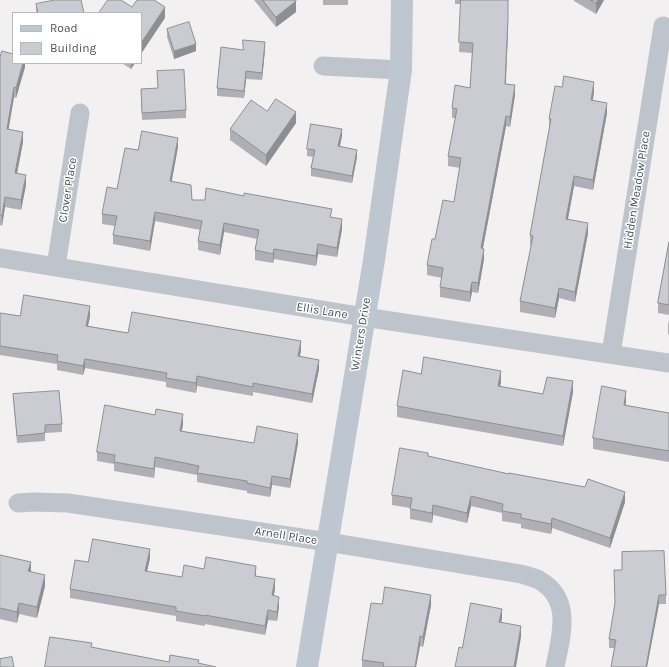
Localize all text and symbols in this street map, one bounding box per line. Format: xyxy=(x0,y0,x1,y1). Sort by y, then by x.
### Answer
legend xyxy=(12,12,142,64)
text: Road xyxy=(50,21,78,35)
text: Building xyxy=(50,41,96,55)
street label: Hidden Meadow Place xyxy=(621,130,653,250)
street label: Clover Place xyxy=(56,156,80,224)
street label: Winters Drive xyxy=(348,296,374,372)
street label: Ellis Lane xyxy=(295,300,349,322)
street label: Arnell Place xyxy=(254,524,318,548)

